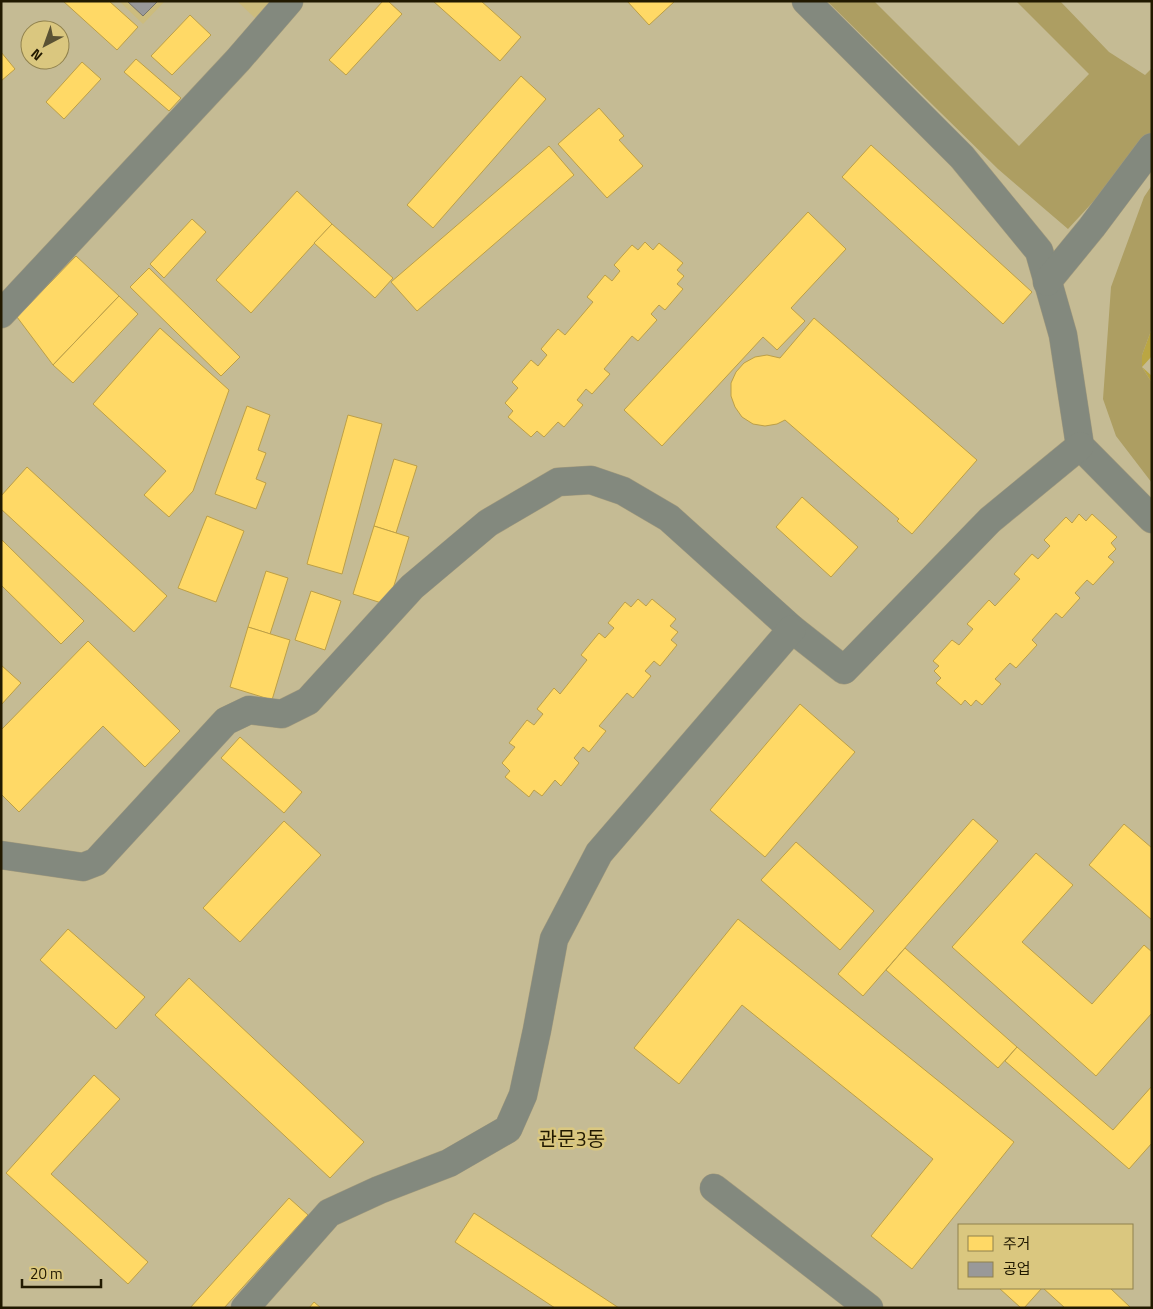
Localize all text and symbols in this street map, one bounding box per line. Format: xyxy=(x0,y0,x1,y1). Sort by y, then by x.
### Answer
north arrow xyxy=(20,20,70,70)
text: N xyxy=(26,44,47,66)
district label: 관문3동 xyxy=(539,1123,605,1154)
legend xyxy=(958,1224,1133,1289)
text: 주거 xyxy=(1003,1232,1031,1255)
scale bar xyxy=(22,1256,101,1288)
text: 공업 xyxy=(1003,1257,1031,1280)
text: 20 m xyxy=(30,1262,63,1285)

